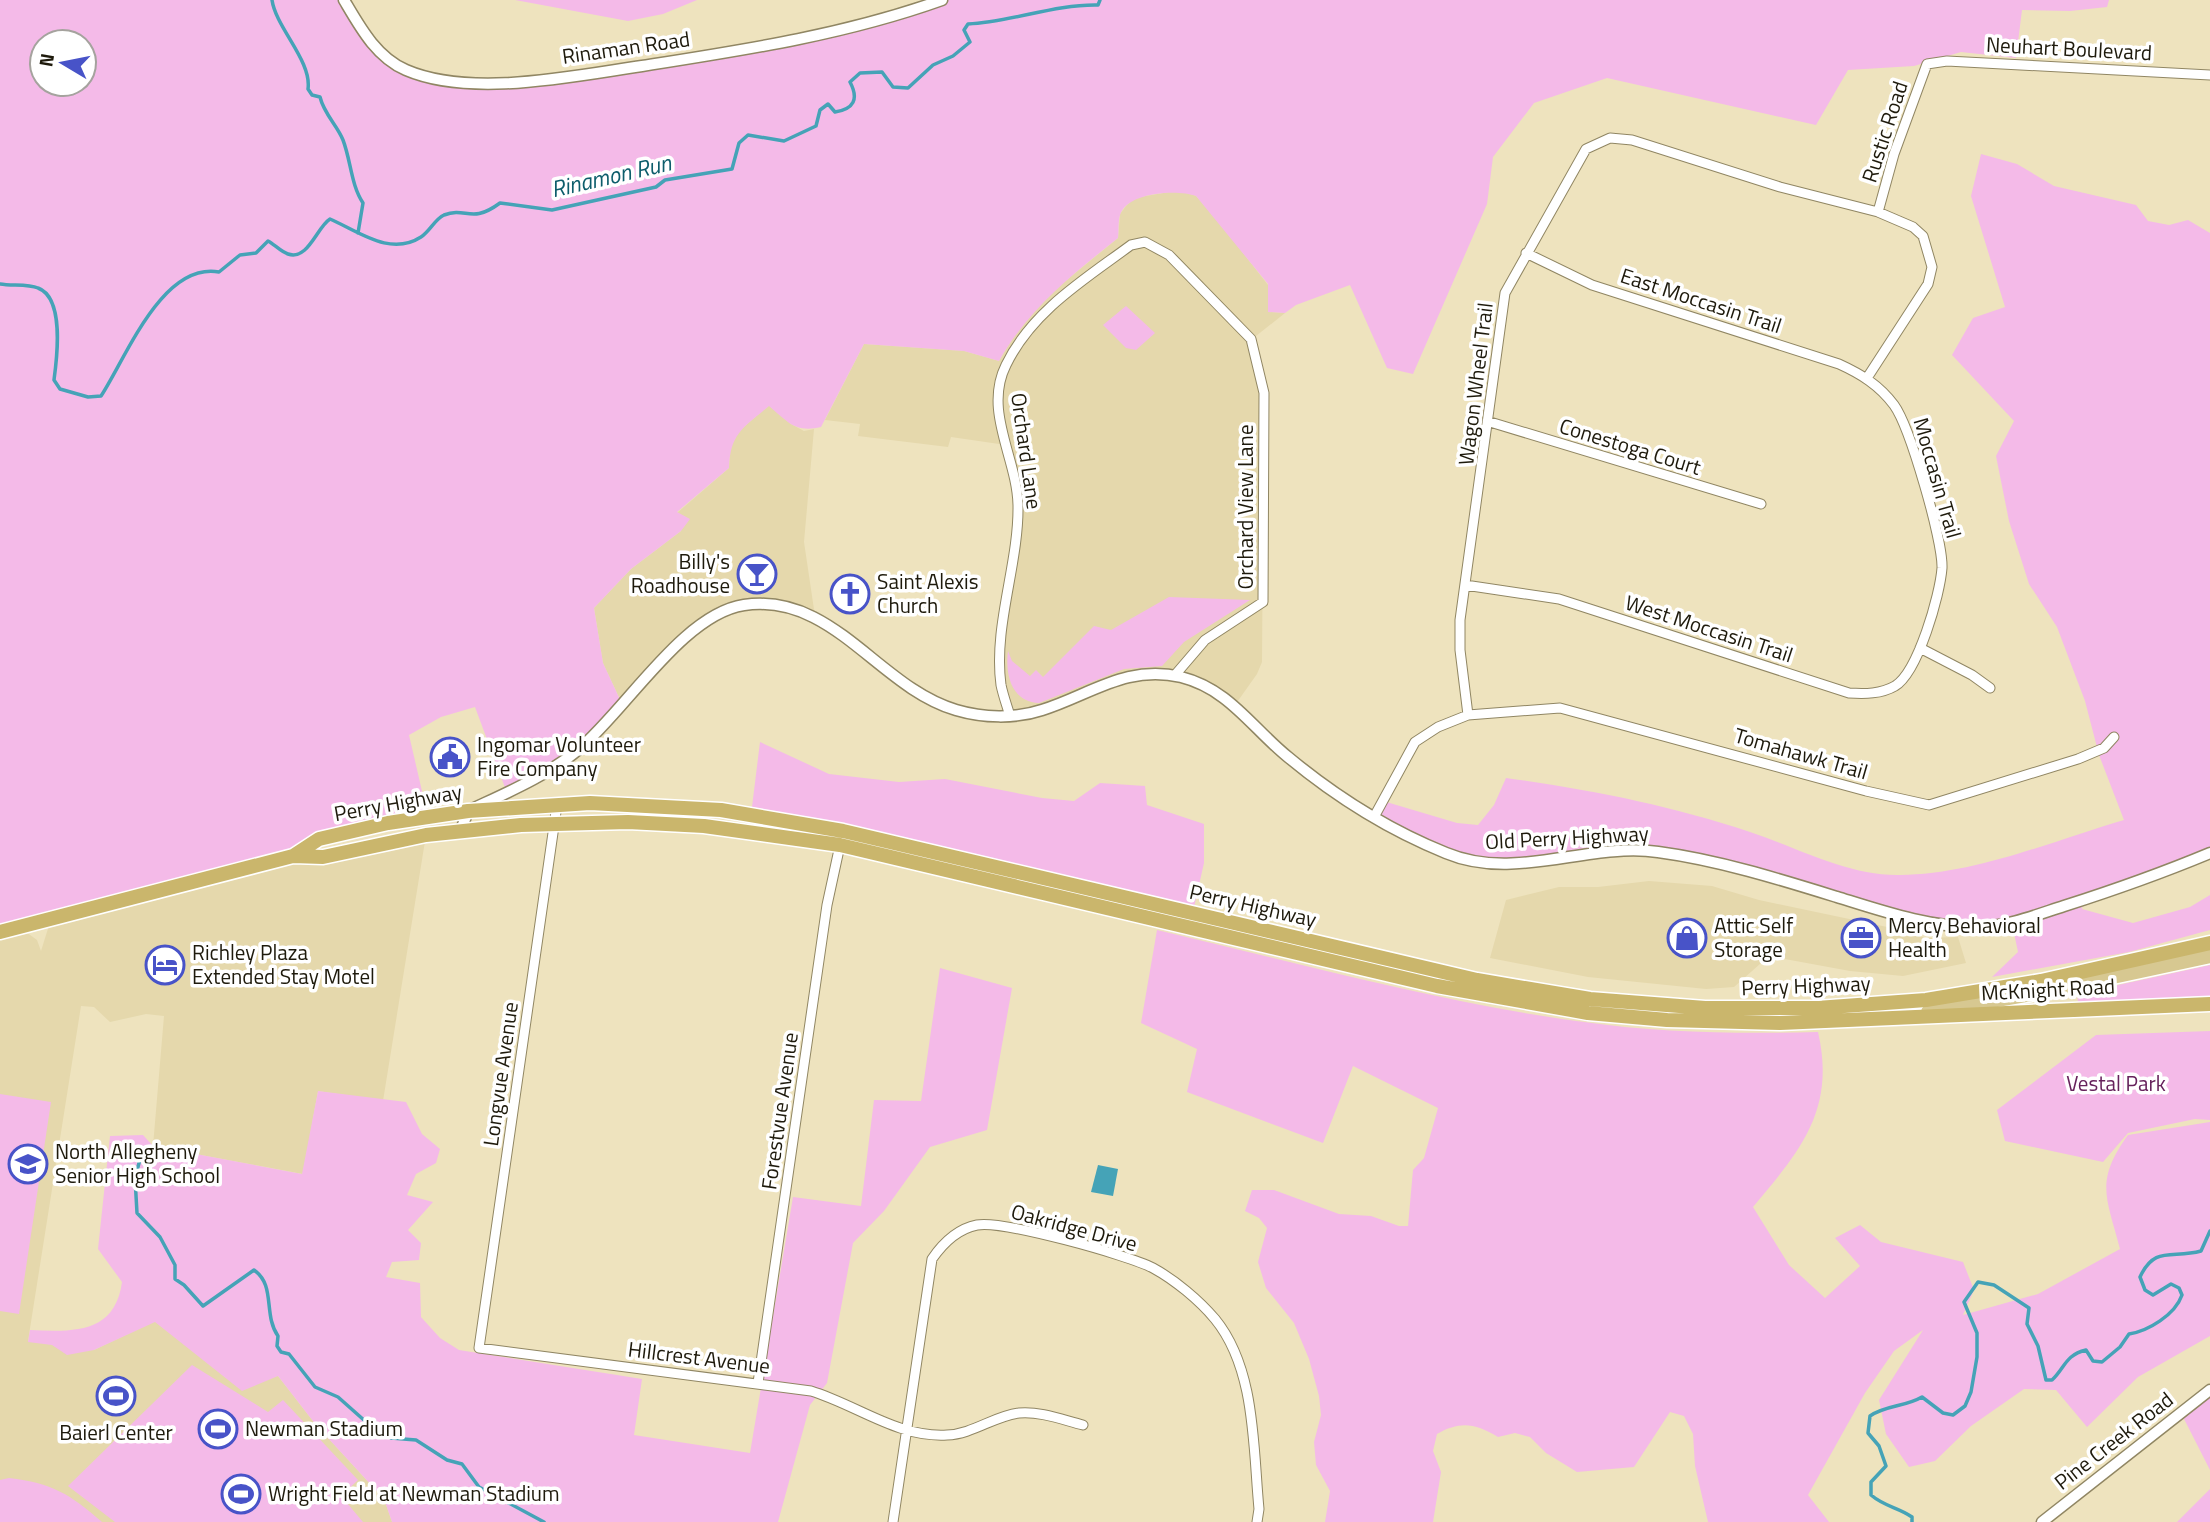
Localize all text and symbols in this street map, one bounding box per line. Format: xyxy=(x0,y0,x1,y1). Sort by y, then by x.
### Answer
street label: Rinaman Road xyxy=(560,22,692,72)
north arrow xyxy=(28,28,98,98)
street label: Neuhart Boulevard xyxy=(1985,28,2153,68)
text: N xyxy=(30,51,61,69)
street label: Rustic Road xyxy=(1853,77,1915,187)
water label: Rinamon Run xyxy=(547,145,675,206)
street label: East Moccasin Trail xyxy=(1616,259,1786,341)
street label: Wagon Wheel Trail xyxy=(1449,301,1501,467)
street label: Orchard Lane xyxy=(1003,391,1051,511)
street label: Conestoga Court xyxy=(1556,409,1706,483)
street label: Moccasin Trail xyxy=(1905,414,1970,542)
street label: Orchard View Lane xyxy=(1229,425,1261,590)
place label: Billy's Roadhouse xyxy=(631,545,730,601)
bar icon: Billy's Roadhouse xyxy=(736,553,778,595)
place label: Saint Alexis Church xyxy=(877,565,978,621)
church icon: Saint Alexis Church xyxy=(829,573,871,615)
street label: West Moccasin Trail xyxy=(1621,586,1797,670)
street label: Tomahawk Trail xyxy=(1731,719,1872,787)
place label: Ingomar Volunteer Fire Company xyxy=(477,728,641,784)
public building icon: Ingomar Volunteer Fire Company xyxy=(429,736,471,778)
street label: Perry Highway xyxy=(331,775,464,829)
street label: Old Perry Highway xyxy=(1484,817,1650,857)
street label: Perry Highway xyxy=(1187,875,1320,935)
place label: Attic Self Storage xyxy=(1714,909,1793,965)
place label: Mercy Behavioral Health xyxy=(1888,909,2041,965)
shop icon: Attic Self Storage xyxy=(1666,917,1708,959)
office icon: Mercy Behavioral Health xyxy=(1840,917,1882,959)
place label: Richley Plaza Extended Stay Motel xyxy=(192,936,375,992)
hotel icon: Richley Plaza Extended Stay Motel xyxy=(144,944,186,986)
street label: Perry Highway xyxy=(1741,967,1871,1003)
street label: McKnight Road xyxy=(1980,970,2116,1008)
street label: Longvue Avenue xyxy=(474,1000,526,1148)
street label: Forestvue Avenue xyxy=(752,1030,806,1192)
park label: Vestal Park xyxy=(2066,1067,2166,1099)
place label: North Allegheny Senior High School xyxy=(55,1135,220,1191)
school or university icon: North Allegheny Senior High School xyxy=(7,1143,49,1185)
street label: Oakridge Drive xyxy=(1008,1195,1141,1259)
street label: Hillcrest Avenue xyxy=(626,1332,772,1382)
sports icon: Baierl Center xyxy=(95,1375,137,1417)
street label: Pine Creek Road xyxy=(2047,1383,2180,1497)
sports icon: Newman Stadium xyxy=(197,1408,239,1450)
place label: Newman Stadium xyxy=(245,1412,403,1444)
place label: Baierl Center xyxy=(59,1416,173,1448)
sports icon: Wright Field at Newman Stadium xyxy=(220,1473,262,1515)
place label: Wright Field at Newman Stadium xyxy=(268,1477,560,1509)

